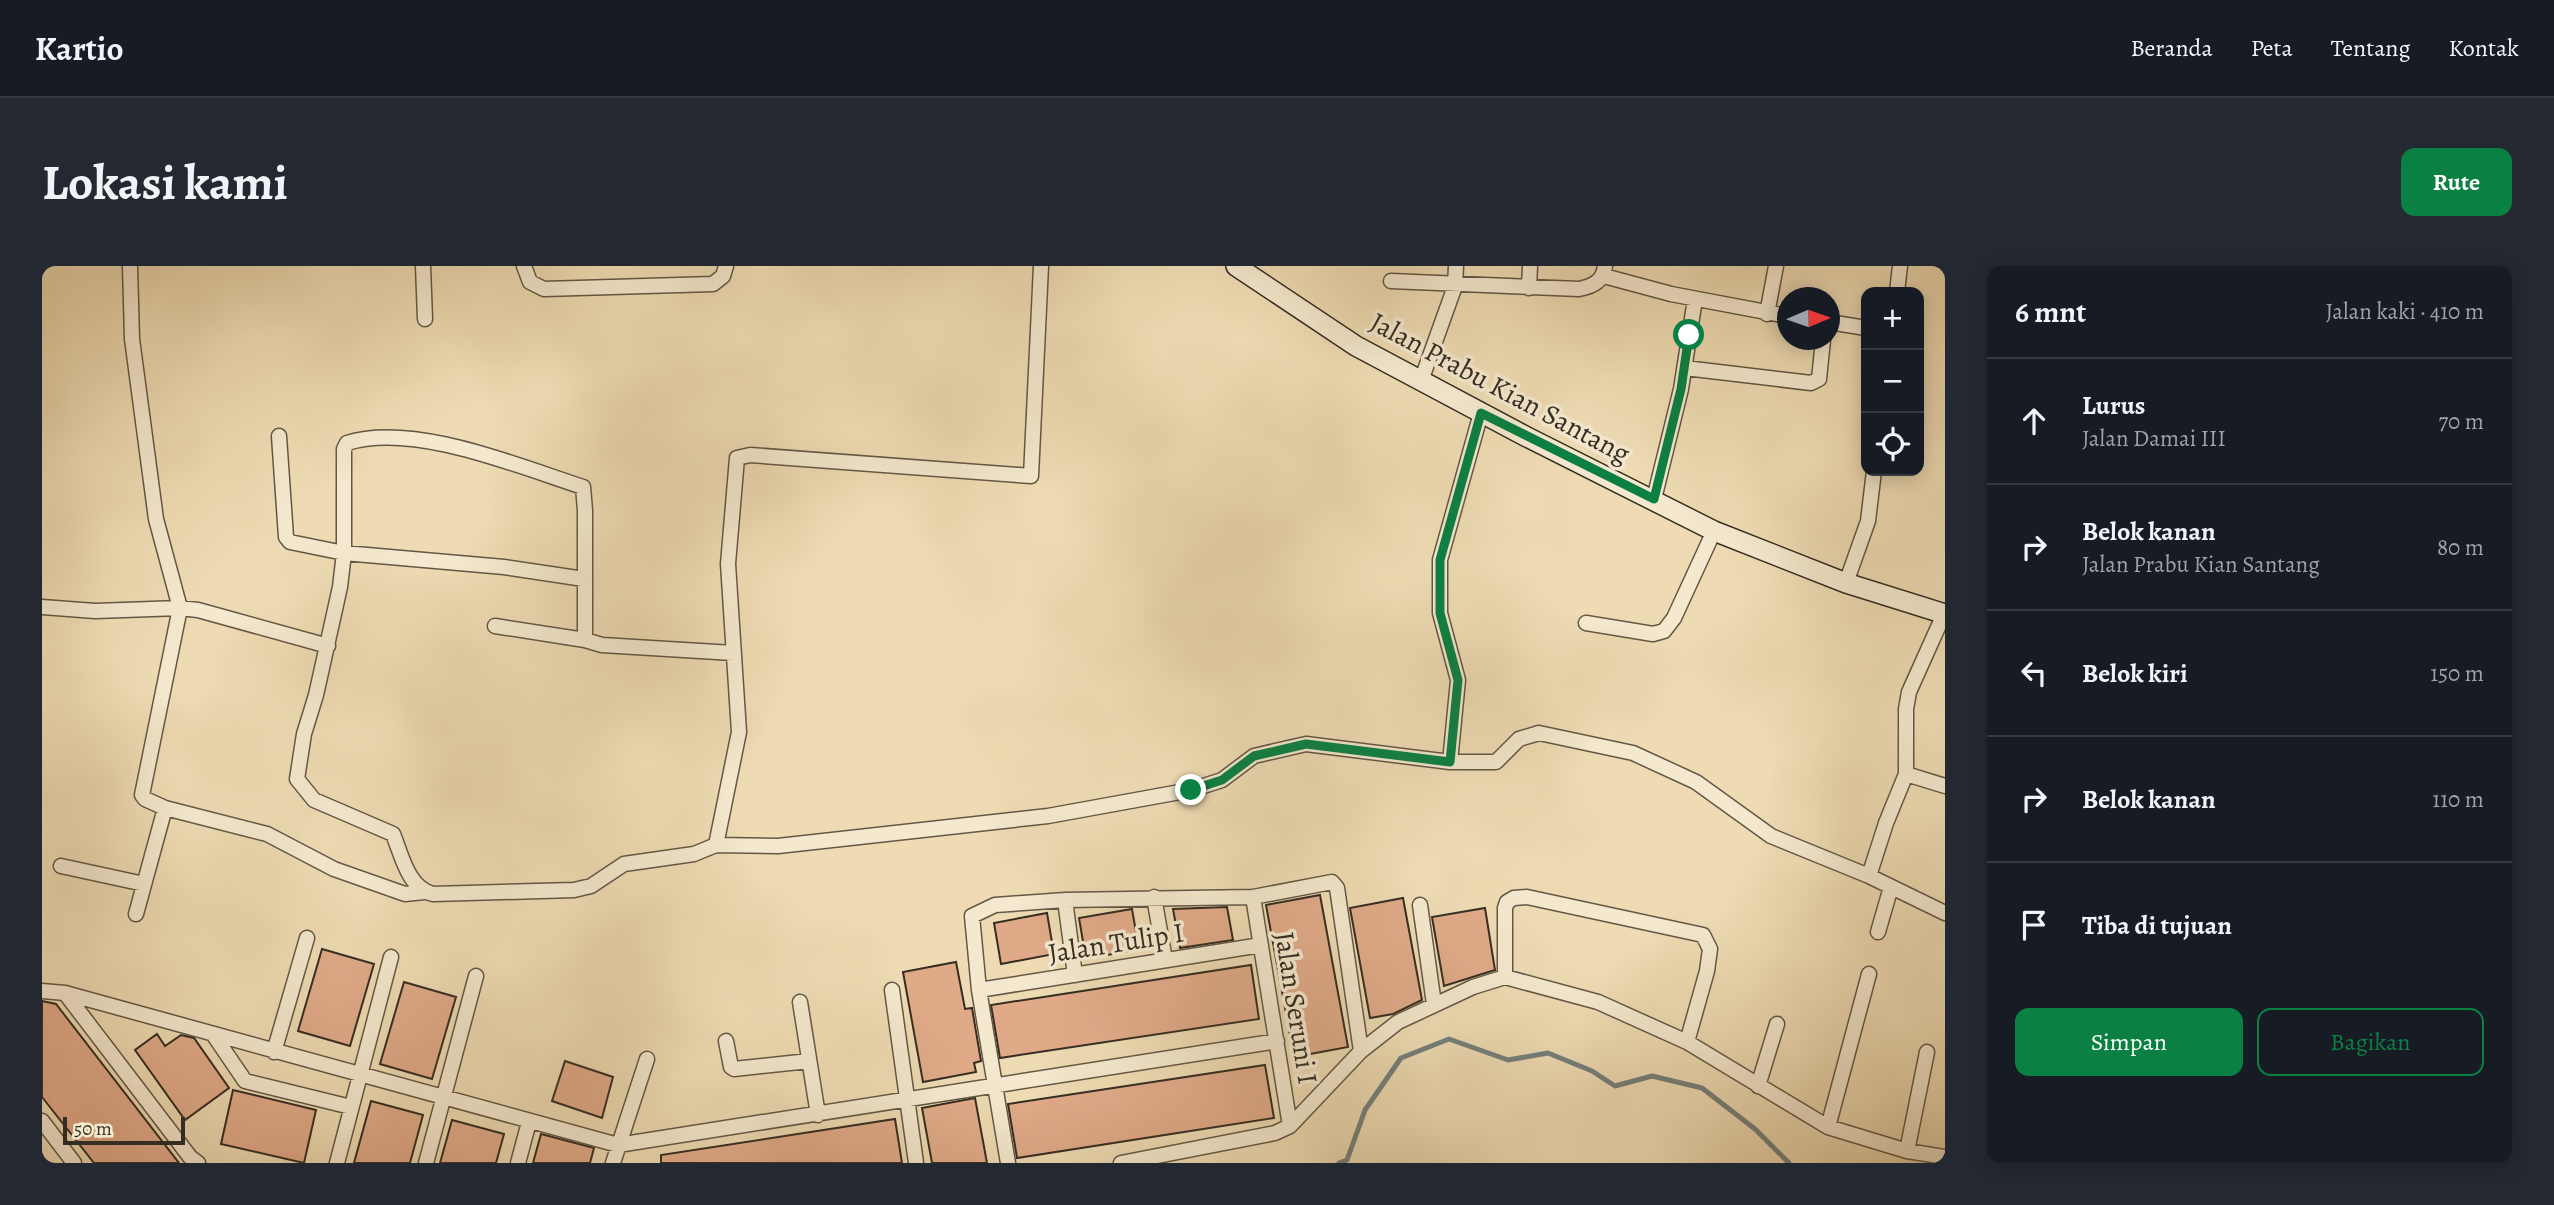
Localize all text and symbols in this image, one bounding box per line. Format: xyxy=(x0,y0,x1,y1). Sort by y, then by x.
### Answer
text: Kartio xyxy=(35,26,123,71)
text: Beranda xyxy=(2130,32,2213,64)
text: Peta xyxy=(2251,32,2293,64)
text: Tentang xyxy=(2331,32,2411,64)
text: Kontak xyxy=(2449,32,2519,64)
button: Rute xyxy=(2401,148,2512,216)
text: Lokasi kami xyxy=(42,149,288,216)
north arrow xyxy=(1777,287,1840,350)
map controls xyxy=(1861,287,1924,476)
button: + xyxy=(1861,287,1924,350)
text: 6 mnt xyxy=(2015,292,2086,332)
text: Jalan kaki · 410 m xyxy=(2325,296,2484,327)
street label: Jalan Prabu Kian Santang xyxy=(1363,303,1637,473)
route start xyxy=(1673,319,1704,350)
button: − xyxy=(1861,350,1924,413)
text: Lurus xyxy=(2082,388,2145,423)
icon: ahead xyxy=(2015,402,2053,440)
text: 70 m xyxy=(2438,406,2484,437)
button: locate xyxy=(1861,413,1924,476)
text: Jalan Damai III xyxy=(2082,423,2226,454)
text: Belok kanan xyxy=(2082,514,2216,549)
icon: right xyxy=(2015,528,2053,566)
text: 80 m xyxy=(2437,532,2484,563)
text: Jalan Prabu Kian Santang xyxy=(2082,549,2320,580)
icon: left xyxy=(2015,654,2053,692)
text: Belok kiri xyxy=(2082,656,2188,691)
text: 150 m xyxy=(2430,658,2484,689)
route end xyxy=(1175,774,1206,805)
icon: right xyxy=(2015,780,2053,818)
text: Belok kanan xyxy=(2082,782,2216,817)
text: 110 m xyxy=(2432,784,2484,815)
icon: arrive xyxy=(2015,906,2053,944)
text: Tiba di tujuan xyxy=(2082,908,2232,943)
street label: Jalan Tulip I xyxy=(1045,914,1187,972)
street label: Jalan Seruni I xyxy=(1265,929,1327,1087)
button: Simpan xyxy=(2015,1008,2243,1076)
button: Bagikan xyxy=(2257,1008,2484,1076)
scale bar xyxy=(63,1114,186,1146)
text: 50 m xyxy=(74,1116,112,1142)

